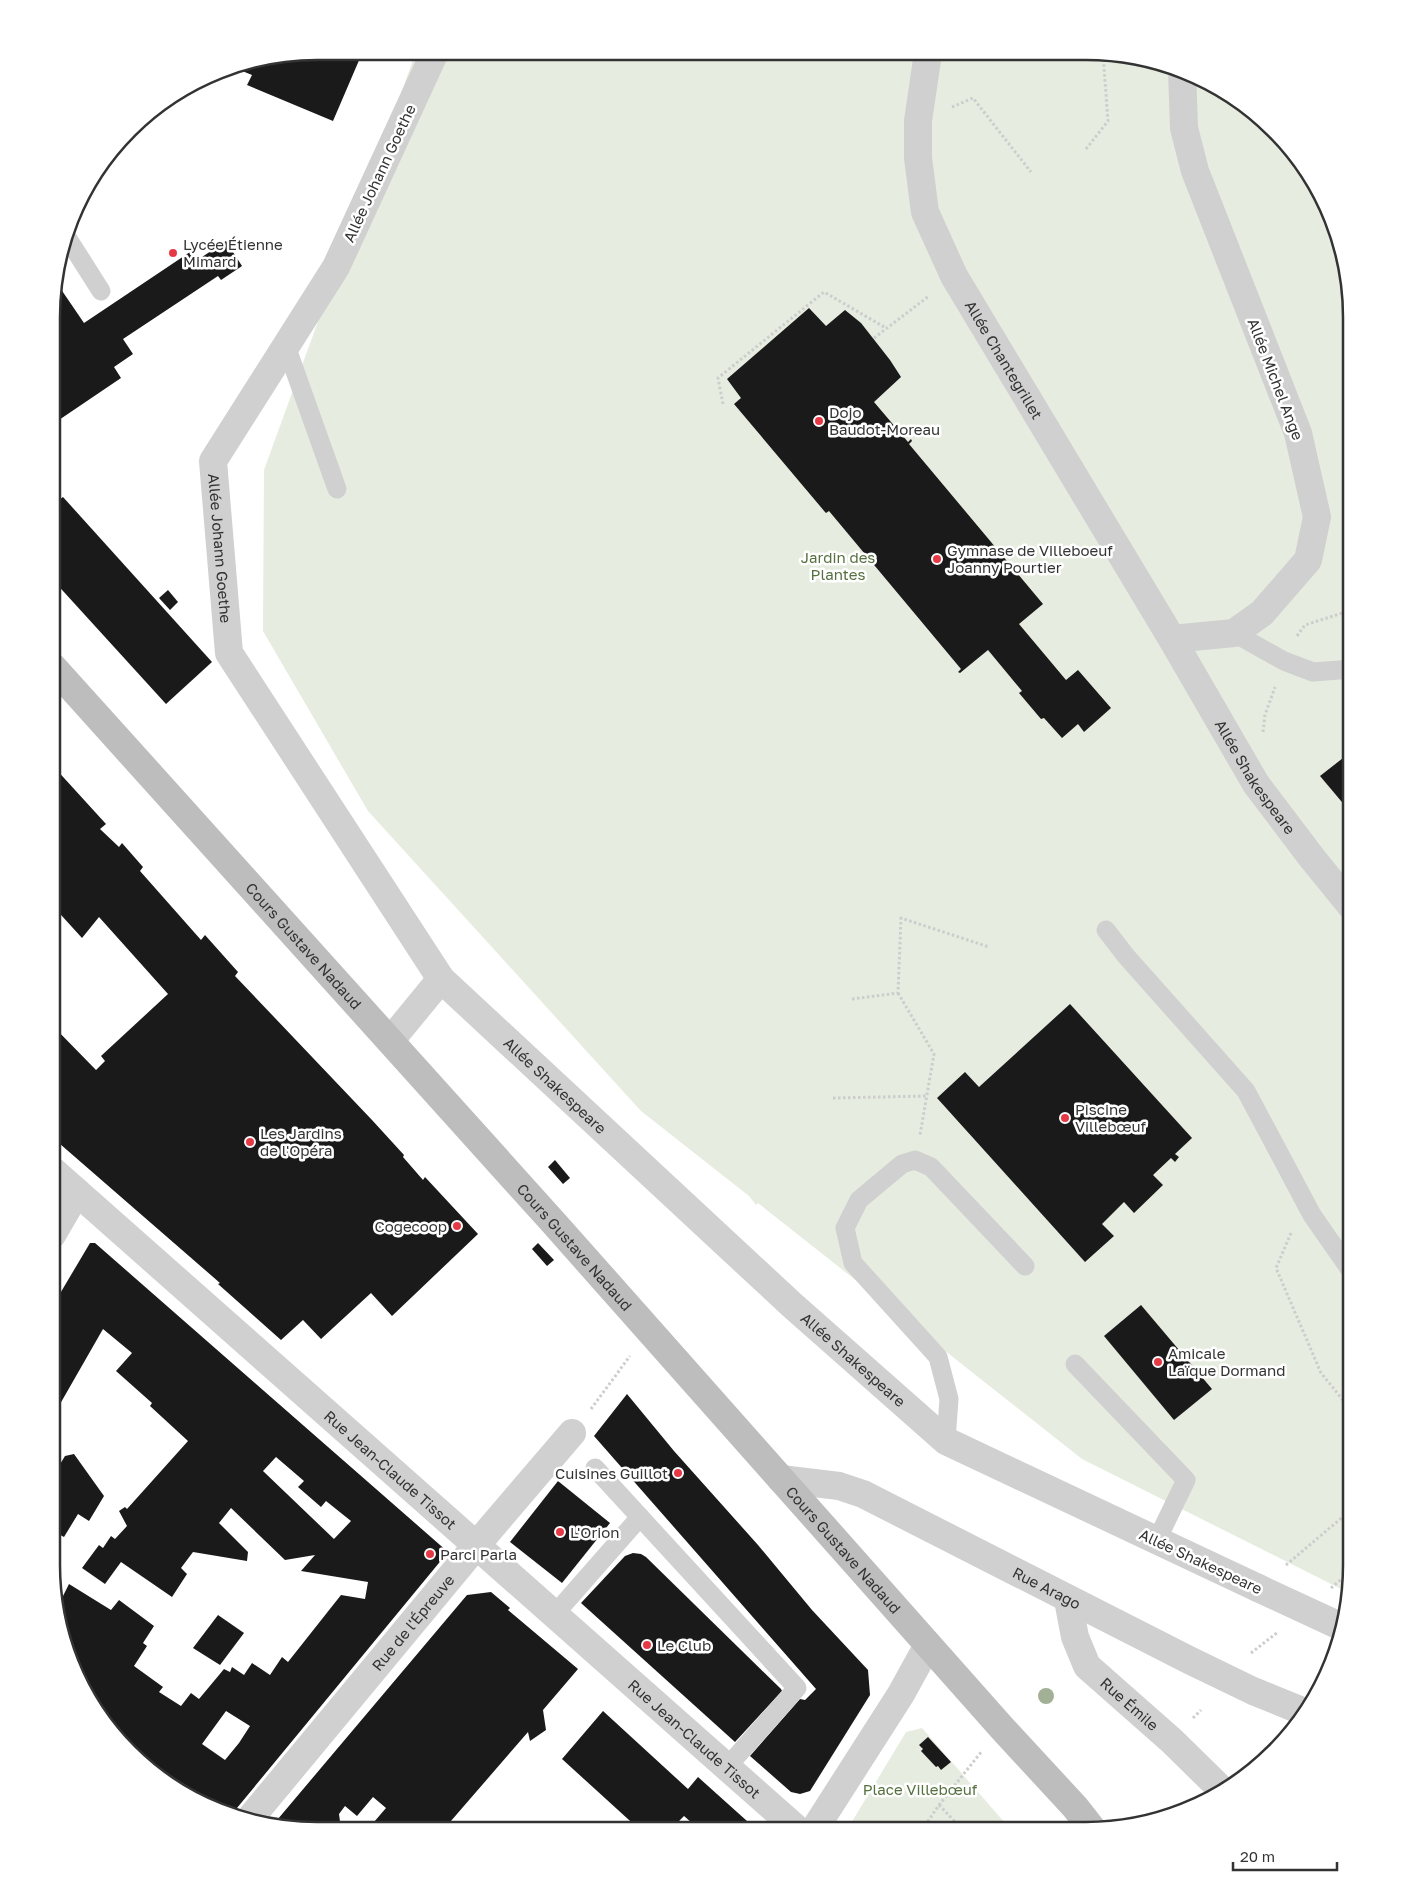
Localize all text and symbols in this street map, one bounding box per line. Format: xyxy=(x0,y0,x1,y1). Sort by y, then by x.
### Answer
street label: Allée Johann Goethe xyxy=(339,101,419,245)
place label: Lycée Étienne Mimard xyxy=(183,235,283,270)
marker: Lycée Étienne Mimard xyxy=(167,247,179,259)
street label: Allée Chantegrillet xyxy=(962,297,1047,422)
street label: Allée Michel Ange xyxy=(1244,316,1308,443)
place label: Dojo Baudot-Moreau xyxy=(829,403,940,438)
marker: Dojo Baudot-Moreau xyxy=(813,415,825,427)
street label: Allée Johann Goethe xyxy=(205,473,235,624)
place label: Gymnase de Villeboeuf Joanny Pourtier xyxy=(947,541,1113,576)
park label: Jardin des Plantes xyxy=(801,548,875,583)
marker: Gymnase de Villeboeuf Joanny Pourtier xyxy=(931,553,943,565)
street label: Allée Shakespeare xyxy=(1212,716,1300,838)
street label: Cours Gustave Nadaud xyxy=(242,879,366,1013)
street label: Allée Shakespeare xyxy=(500,1033,611,1137)
place label: Piscine Villebœuf xyxy=(1075,1100,1147,1135)
marker: Piscine Villebœuf xyxy=(1059,1112,1071,1124)
place label: Les Jardins de l'Opéra xyxy=(260,1124,342,1159)
marker: Les Jardins de l'Opéra xyxy=(244,1136,256,1148)
street label: Cours Gustave Nadaud xyxy=(513,1179,636,1314)
place label: Cogecoop xyxy=(374,1217,447,1235)
marker: Cogecoop xyxy=(451,1220,463,1232)
street label: Allée Shakespeare xyxy=(798,1308,910,1410)
place label: Amicale Laïque Dormand xyxy=(1168,1344,1286,1379)
marker: Amicale Laïque Dormand xyxy=(1152,1356,1164,1368)
street label: Rue Jean-Claude Tissot xyxy=(321,1406,460,1533)
place label: Cuisines Guillot xyxy=(555,1464,668,1482)
marker: Cuisines Guillot xyxy=(672,1467,684,1479)
street label: Cours Gustave Nadaud xyxy=(782,1482,905,1617)
place label: L'Orion xyxy=(570,1523,620,1541)
street label: Allée Shakespeare xyxy=(1137,1525,1265,1597)
marker: L'Orion xyxy=(554,1526,566,1538)
place label: Parci Parla xyxy=(440,1545,517,1563)
marker: Parci Parla xyxy=(424,1548,436,1560)
street label: Rue Arago xyxy=(1010,1563,1084,1612)
street label: Rue de l'Épreuve xyxy=(368,1570,458,1674)
place label: Le Club xyxy=(657,1636,711,1654)
marker: Le Club xyxy=(641,1639,653,1651)
street label: Rue Émile xyxy=(1097,1673,1163,1734)
street label: Rue Jean-Claude Tissot xyxy=(625,1675,764,1802)
park label: Place Villebœuf xyxy=(863,1780,978,1798)
scale bar xyxy=(1233,1840,1337,1872)
text: 20 m xyxy=(1240,1847,1275,1865)

